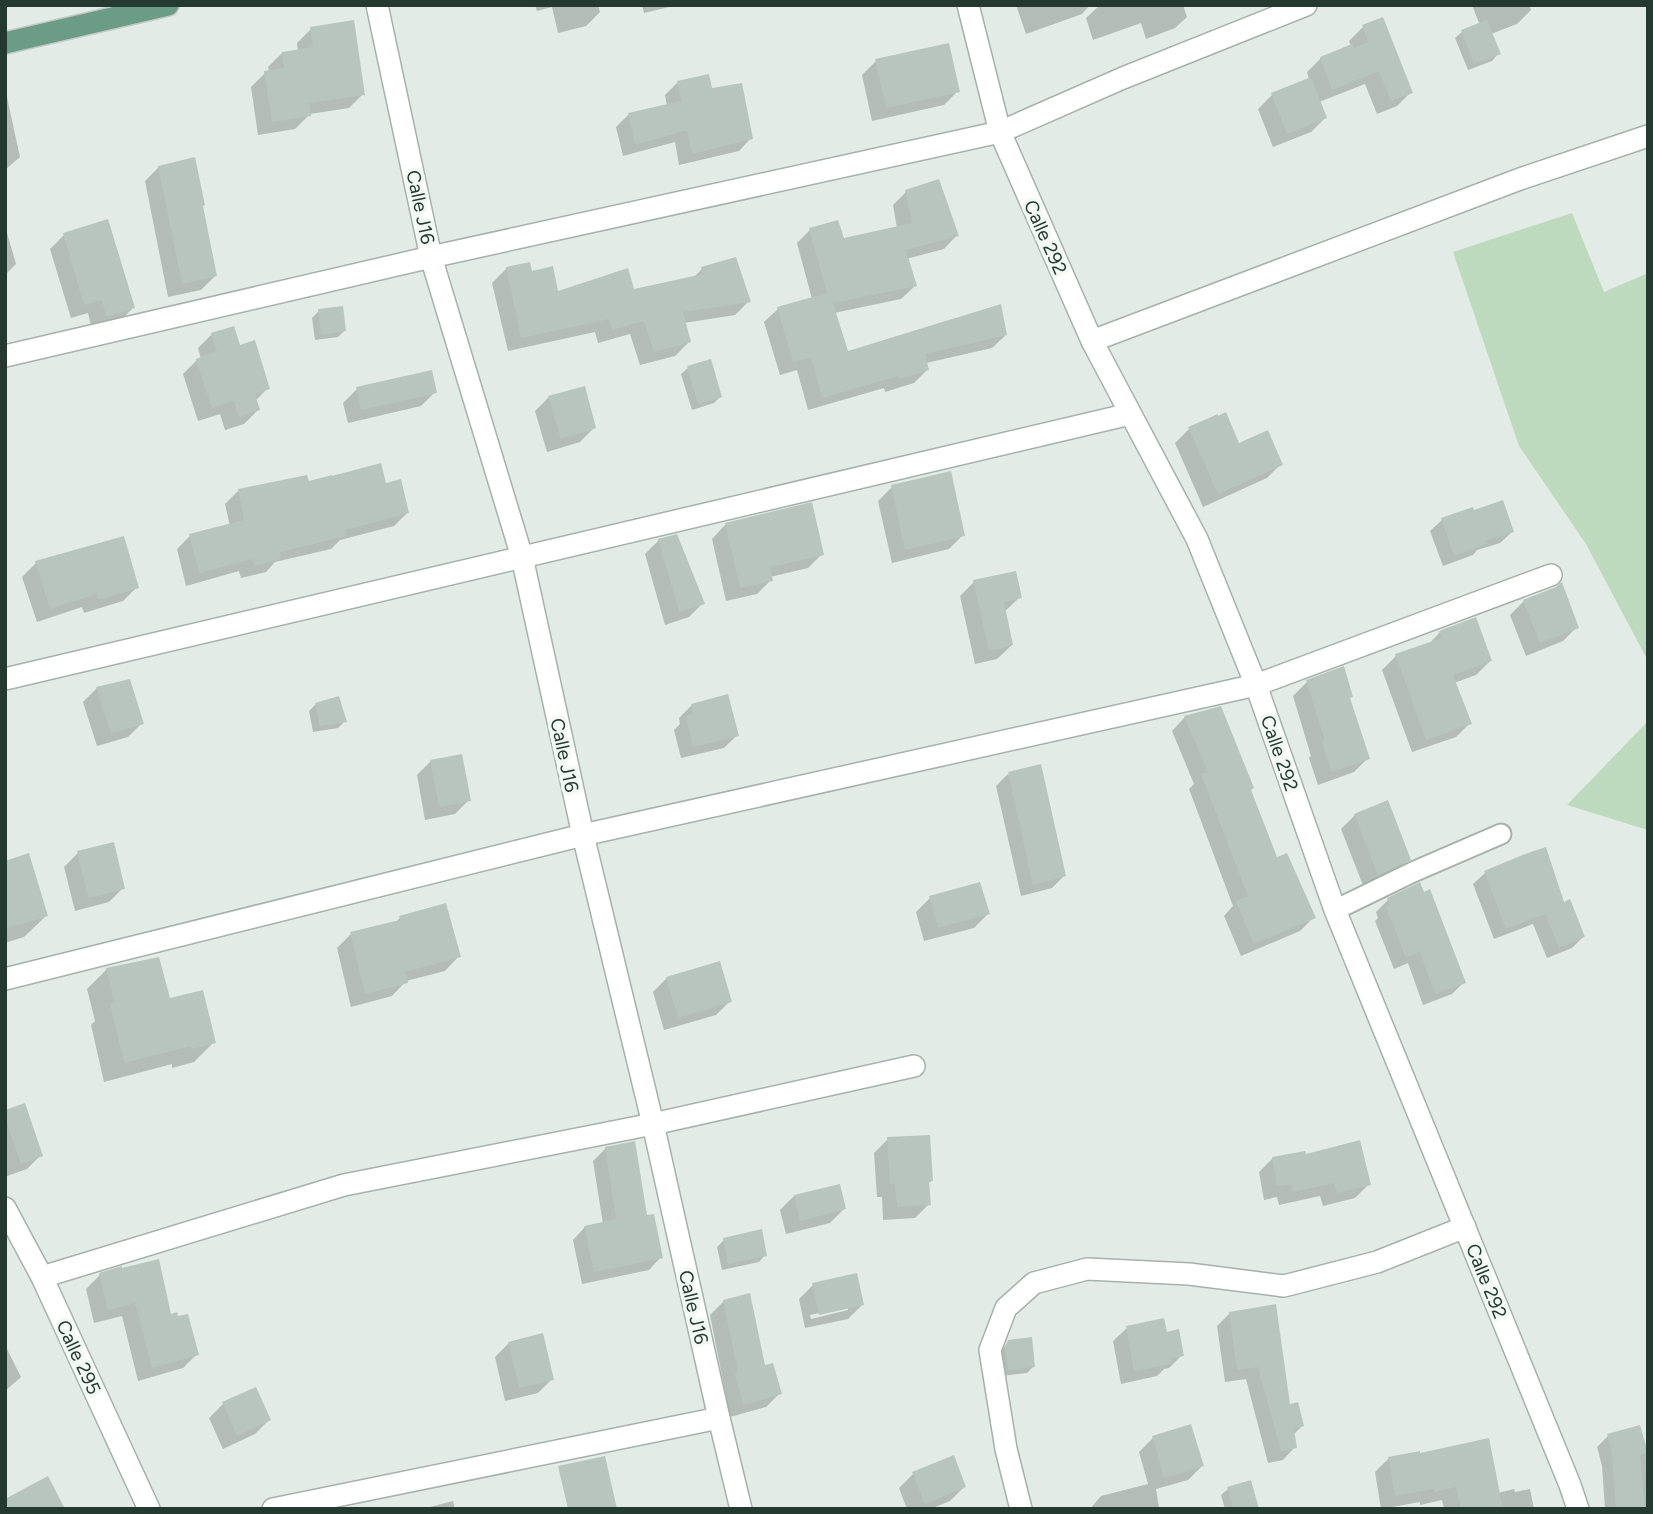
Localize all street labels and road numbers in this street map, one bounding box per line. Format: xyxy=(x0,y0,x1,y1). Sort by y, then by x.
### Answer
street label: Calle J16 xyxy=(401,168,440,247)
street label: Calle 292 xyxy=(1019,197,1072,278)
street label: Calle 292 xyxy=(1256,712,1303,794)
street label: Calle J16 xyxy=(545,716,584,795)
street label: Calle 292 xyxy=(1461,1240,1512,1322)
street label: Calle J16 xyxy=(674,1268,713,1347)
street label: Calle 295 xyxy=(51,1316,106,1398)

